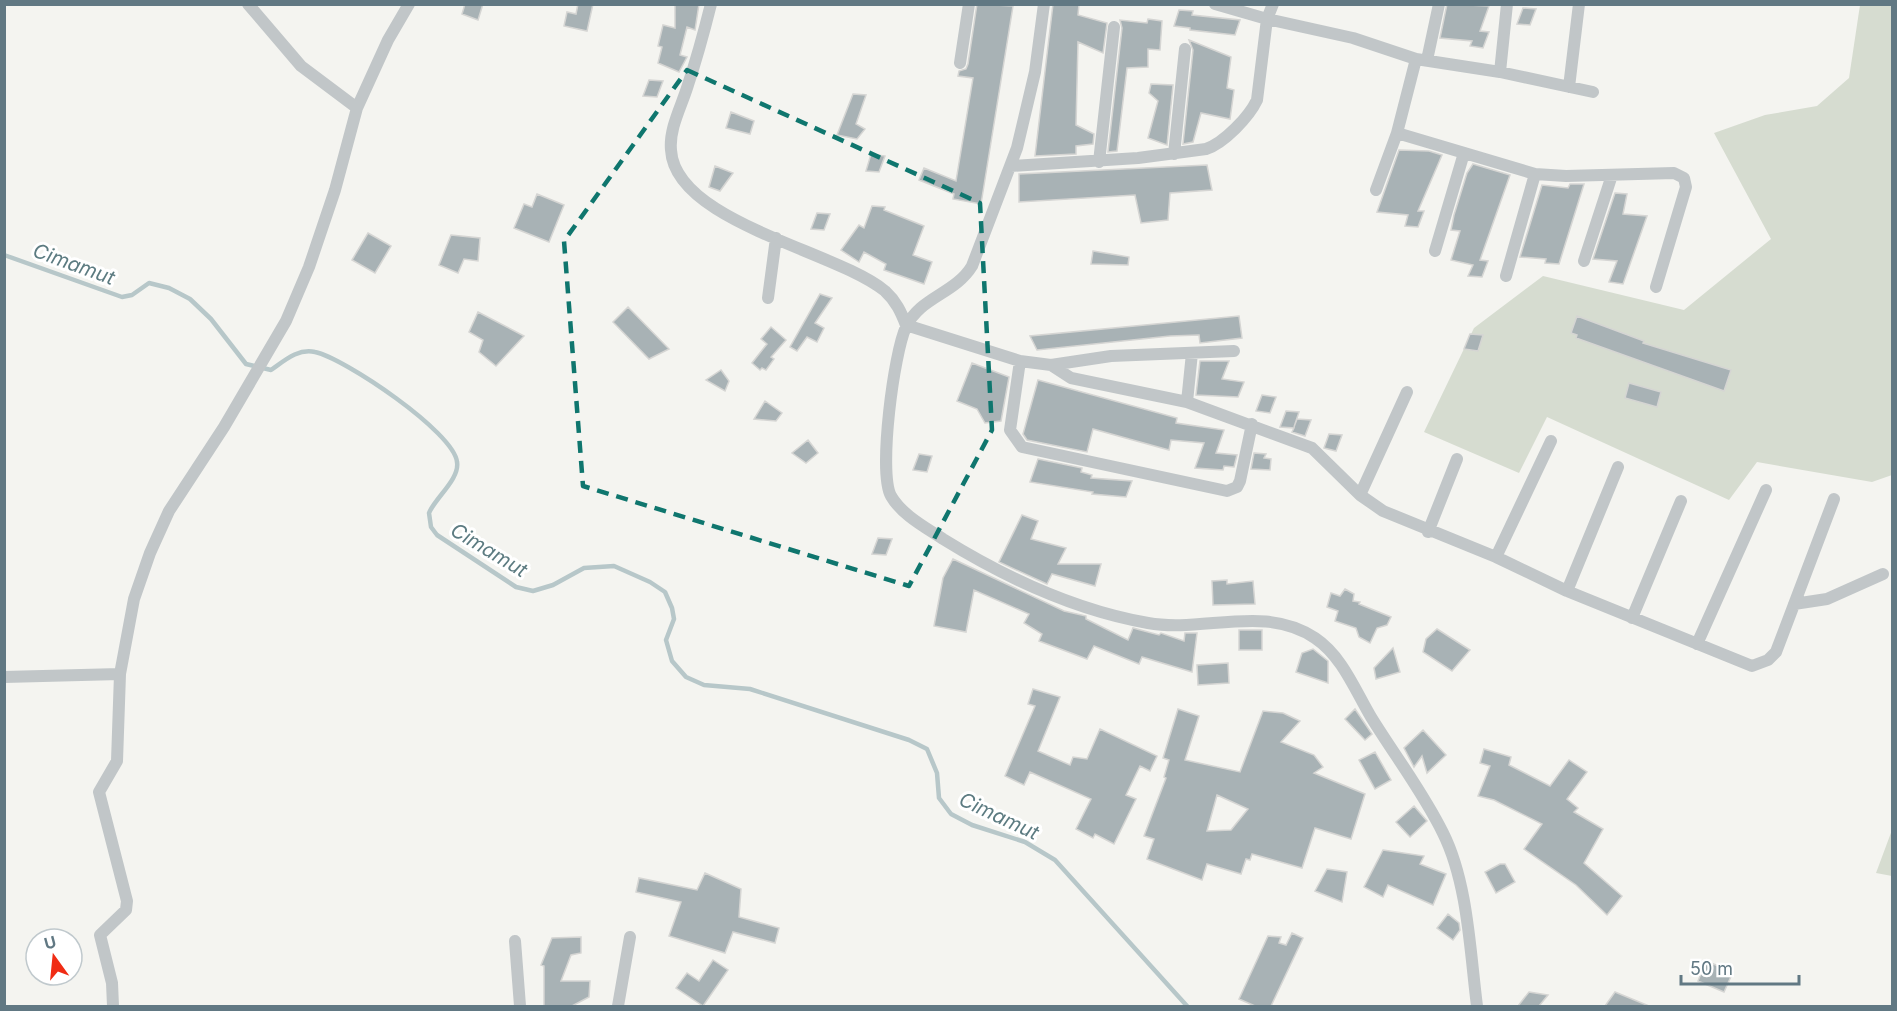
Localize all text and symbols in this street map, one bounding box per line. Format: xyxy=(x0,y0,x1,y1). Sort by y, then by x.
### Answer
water label: Cimamut xyxy=(30,238,119,290)
water label: Cimamut xyxy=(446,518,532,582)
water label: Cimamut xyxy=(955,787,1043,845)
north arrow xyxy=(24,927,84,987)
text: U xyxy=(42,931,58,954)
scale bar xyxy=(1681,948,1800,986)
text: 50 m xyxy=(1690,958,1733,979)

